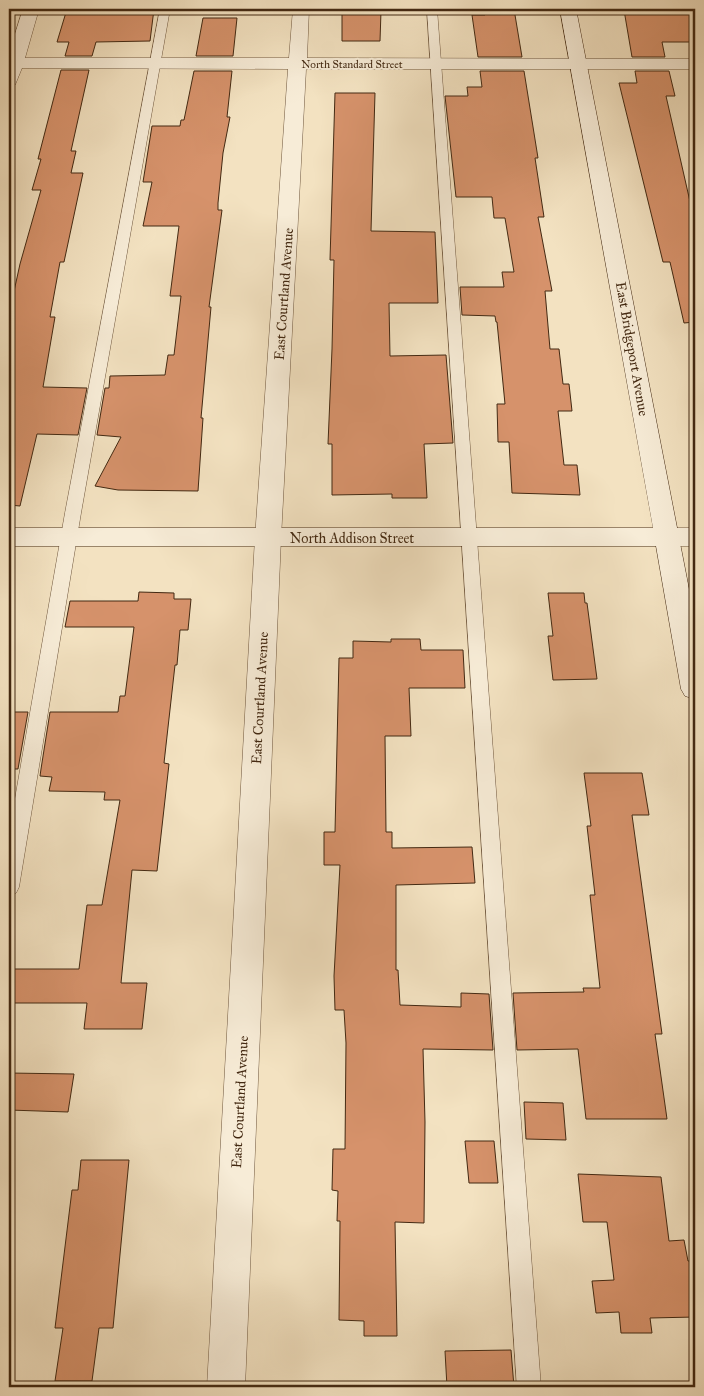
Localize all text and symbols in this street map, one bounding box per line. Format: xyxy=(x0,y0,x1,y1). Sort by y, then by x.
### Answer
street label: North Standard Street xyxy=(301,58,403,71)
street label: East Courtland Avenue xyxy=(271,227,297,361)
street label: East Bridgeport Avenue xyxy=(612,281,652,418)
street label: North Addison Street xyxy=(290,530,414,547)
street label: East Courtland Avenue xyxy=(248,631,272,765)
street label: East Courtland Avenue xyxy=(228,1035,252,1169)

